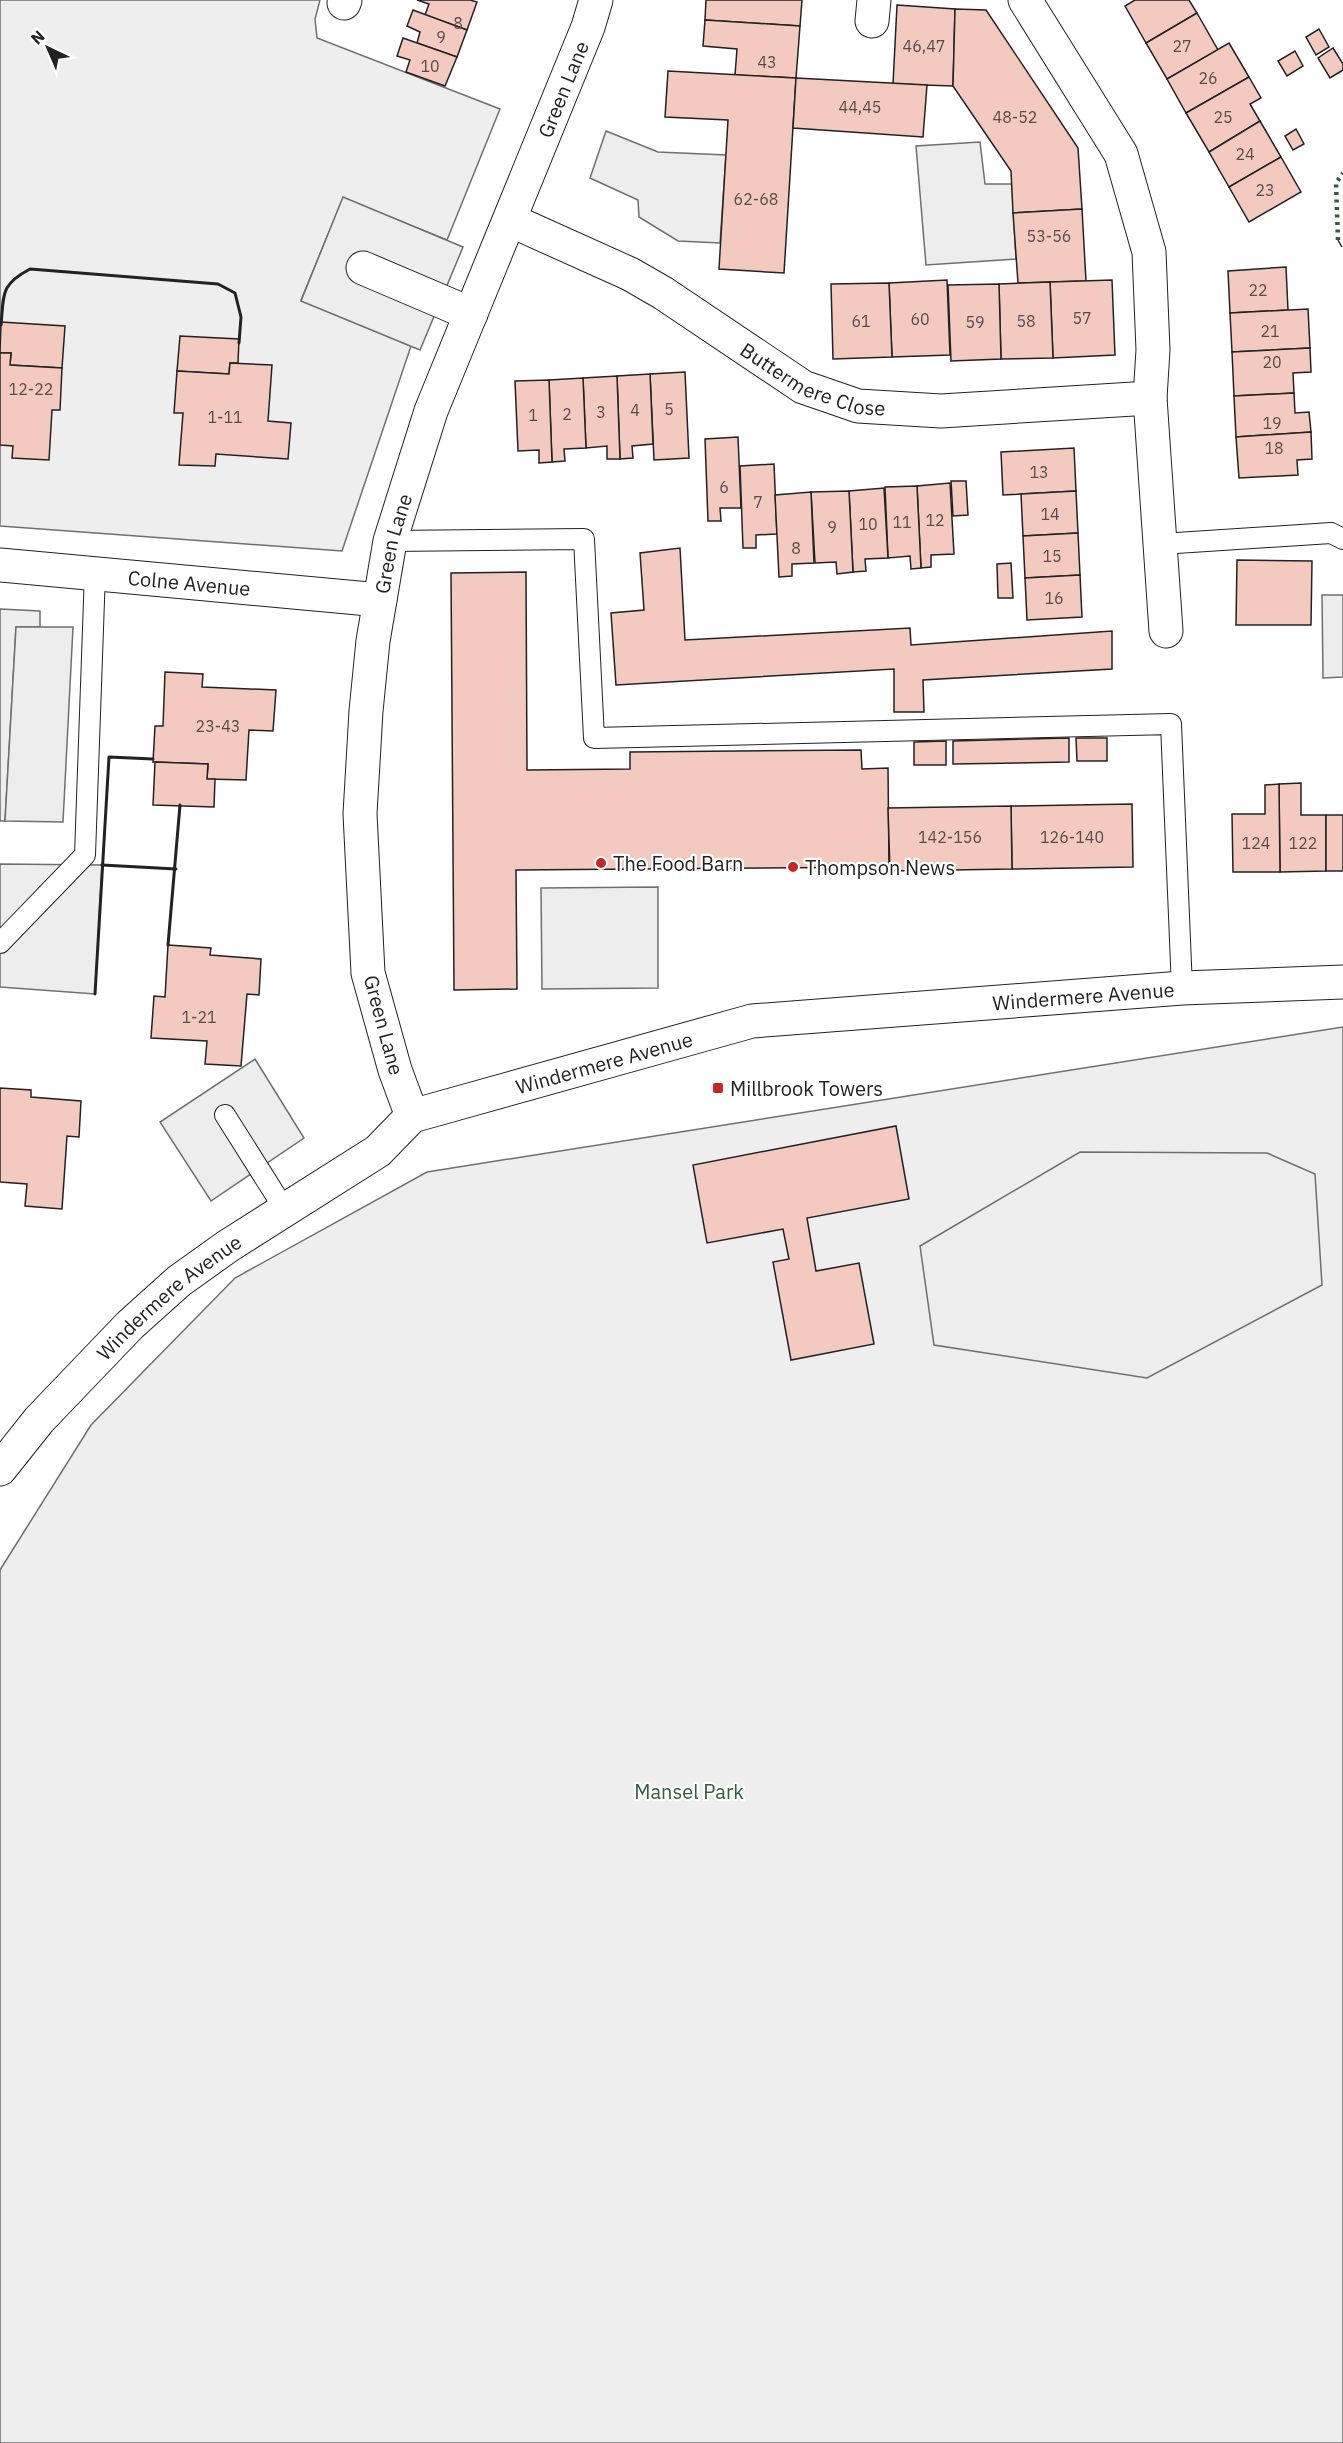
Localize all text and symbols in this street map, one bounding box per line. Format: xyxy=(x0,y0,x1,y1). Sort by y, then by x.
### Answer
house number: 8 xyxy=(453,13,463,33)
north arrow xyxy=(18,18,78,78)
text: N xyxy=(26,26,49,48)
house number: 9 xyxy=(436,27,446,47)
house number: 46,47 xyxy=(903,36,945,56)
house number: 27 xyxy=(1172,36,1192,56)
street label: Green Lane xyxy=(531,37,594,142)
house number: 43 xyxy=(757,52,777,72)
house number: 10 xyxy=(420,56,440,76)
house number: 26 xyxy=(1198,68,1218,88)
house number: 44,45 xyxy=(839,97,881,117)
house number: 48-52 xyxy=(993,107,1037,127)
house number: 25 xyxy=(1213,107,1233,127)
house number: 24 xyxy=(1235,144,1255,164)
house number: 23 xyxy=(1255,180,1275,200)
house number: 62-68 xyxy=(734,189,778,209)
house number: 53-56 xyxy=(1027,226,1071,246)
house number: 22 xyxy=(1248,280,1268,300)
house number: 57 xyxy=(1072,308,1092,328)
house number: 60 xyxy=(910,309,930,329)
house number: 61 xyxy=(851,311,871,331)
house number: 58 xyxy=(1016,311,1036,331)
house number: 59 xyxy=(965,312,985,332)
house number: 21 xyxy=(1260,321,1280,341)
street label: Buttermere Close xyxy=(736,336,886,421)
house number: 20 xyxy=(1262,352,1282,372)
house number: 12-22 xyxy=(9,379,53,399)
house number: 5 xyxy=(664,399,674,419)
house number: 4 xyxy=(630,400,640,420)
house number: 3 xyxy=(596,402,606,422)
house number: 2 xyxy=(562,404,572,424)
house number: 1 xyxy=(528,405,538,425)
house number: 1-11 xyxy=(207,407,243,427)
house number: 19 xyxy=(1262,413,1282,433)
house number: 18 xyxy=(1264,438,1284,458)
house number: 13 xyxy=(1029,462,1049,482)
house number: 6 xyxy=(719,477,729,497)
street label: Green Lane xyxy=(368,490,418,596)
house number: 7 xyxy=(753,492,763,512)
house number: 14 xyxy=(1040,504,1060,524)
house number: 12 xyxy=(925,510,945,530)
house number: 11 xyxy=(892,512,912,532)
house number: 10 xyxy=(858,514,878,534)
house number: 9 xyxy=(827,517,837,537)
house number: 8 xyxy=(791,538,801,558)
house number: 15 xyxy=(1042,546,1062,566)
street label: Colne Avenue xyxy=(127,563,252,602)
house number: 16 xyxy=(1044,588,1064,608)
house number: 23-43 xyxy=(196,716,240,736)
house number: 142-156 xyxy=(918,827,982,847)
house number: 126-140 xyxy=(1040,827,1104,847)
house number: 124 xyxy=(1242,833,1270,853)
house number: 122 xyxy=(1289,833,1317,853)
place label: The Food Barn xyxy=(613,850,743,877)
place label: Thompson News xyxy=(805,854,955,881)
marker: The Food Barn xyxy=(594,856,608,870)
marker: Thompson News xyxy=(786,860,800,874)
street label: Green Lane xyxy=(358,972,410,1078)
street label: Windermere Avenue xyxy=(991,975,1175,1016)
house number: 1-21 xyxy=(181,1007,217,1027)
street label: Windermere Avenue xyxy=(513,1025,696,1100)
place label: Millbrook Towers xyxy=(730,1075,883,1102)
marker: Millbrook Towers xyxy=(711,1081,725,1095)
street label: Windermere Avenue xyxy=(90,1228,246,1366)
park label: Mansel Park xyxy=(634,1778,744,1805)

